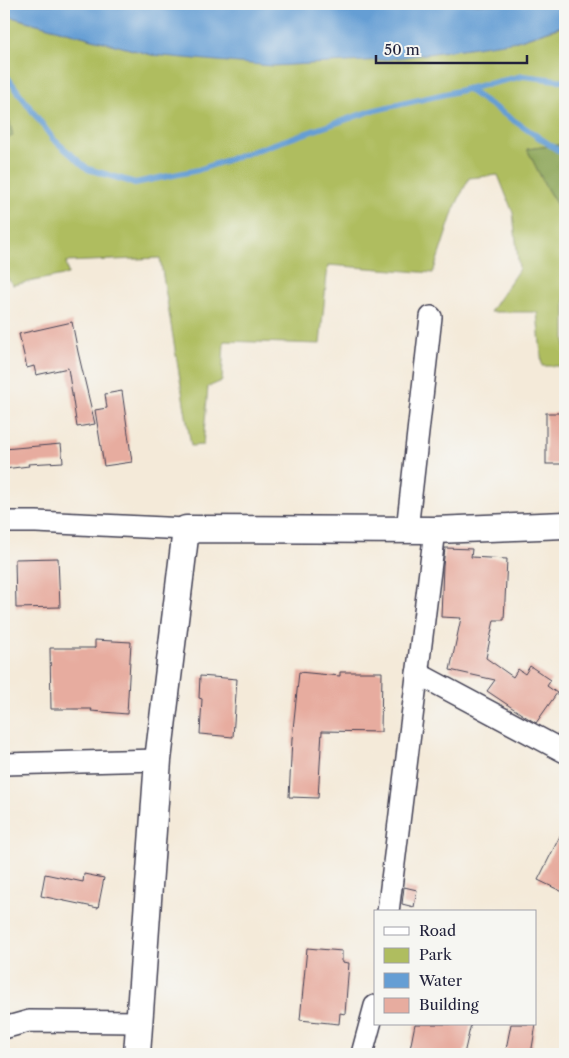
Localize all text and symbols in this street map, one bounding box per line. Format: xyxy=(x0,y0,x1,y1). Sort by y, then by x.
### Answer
scale bar xyxy=(376,32,528,64)
text: 50 m xyxy=(384,40,420,59)
legend xyxy=(374,910,536,1026)
text: Road xyxy=(419,921,456,940)
text: Park xyxy=(419,945,453,964)
text: Water xyxy=(418,971,463,990)
text: Building xyxy=(419,995,479,1014)

